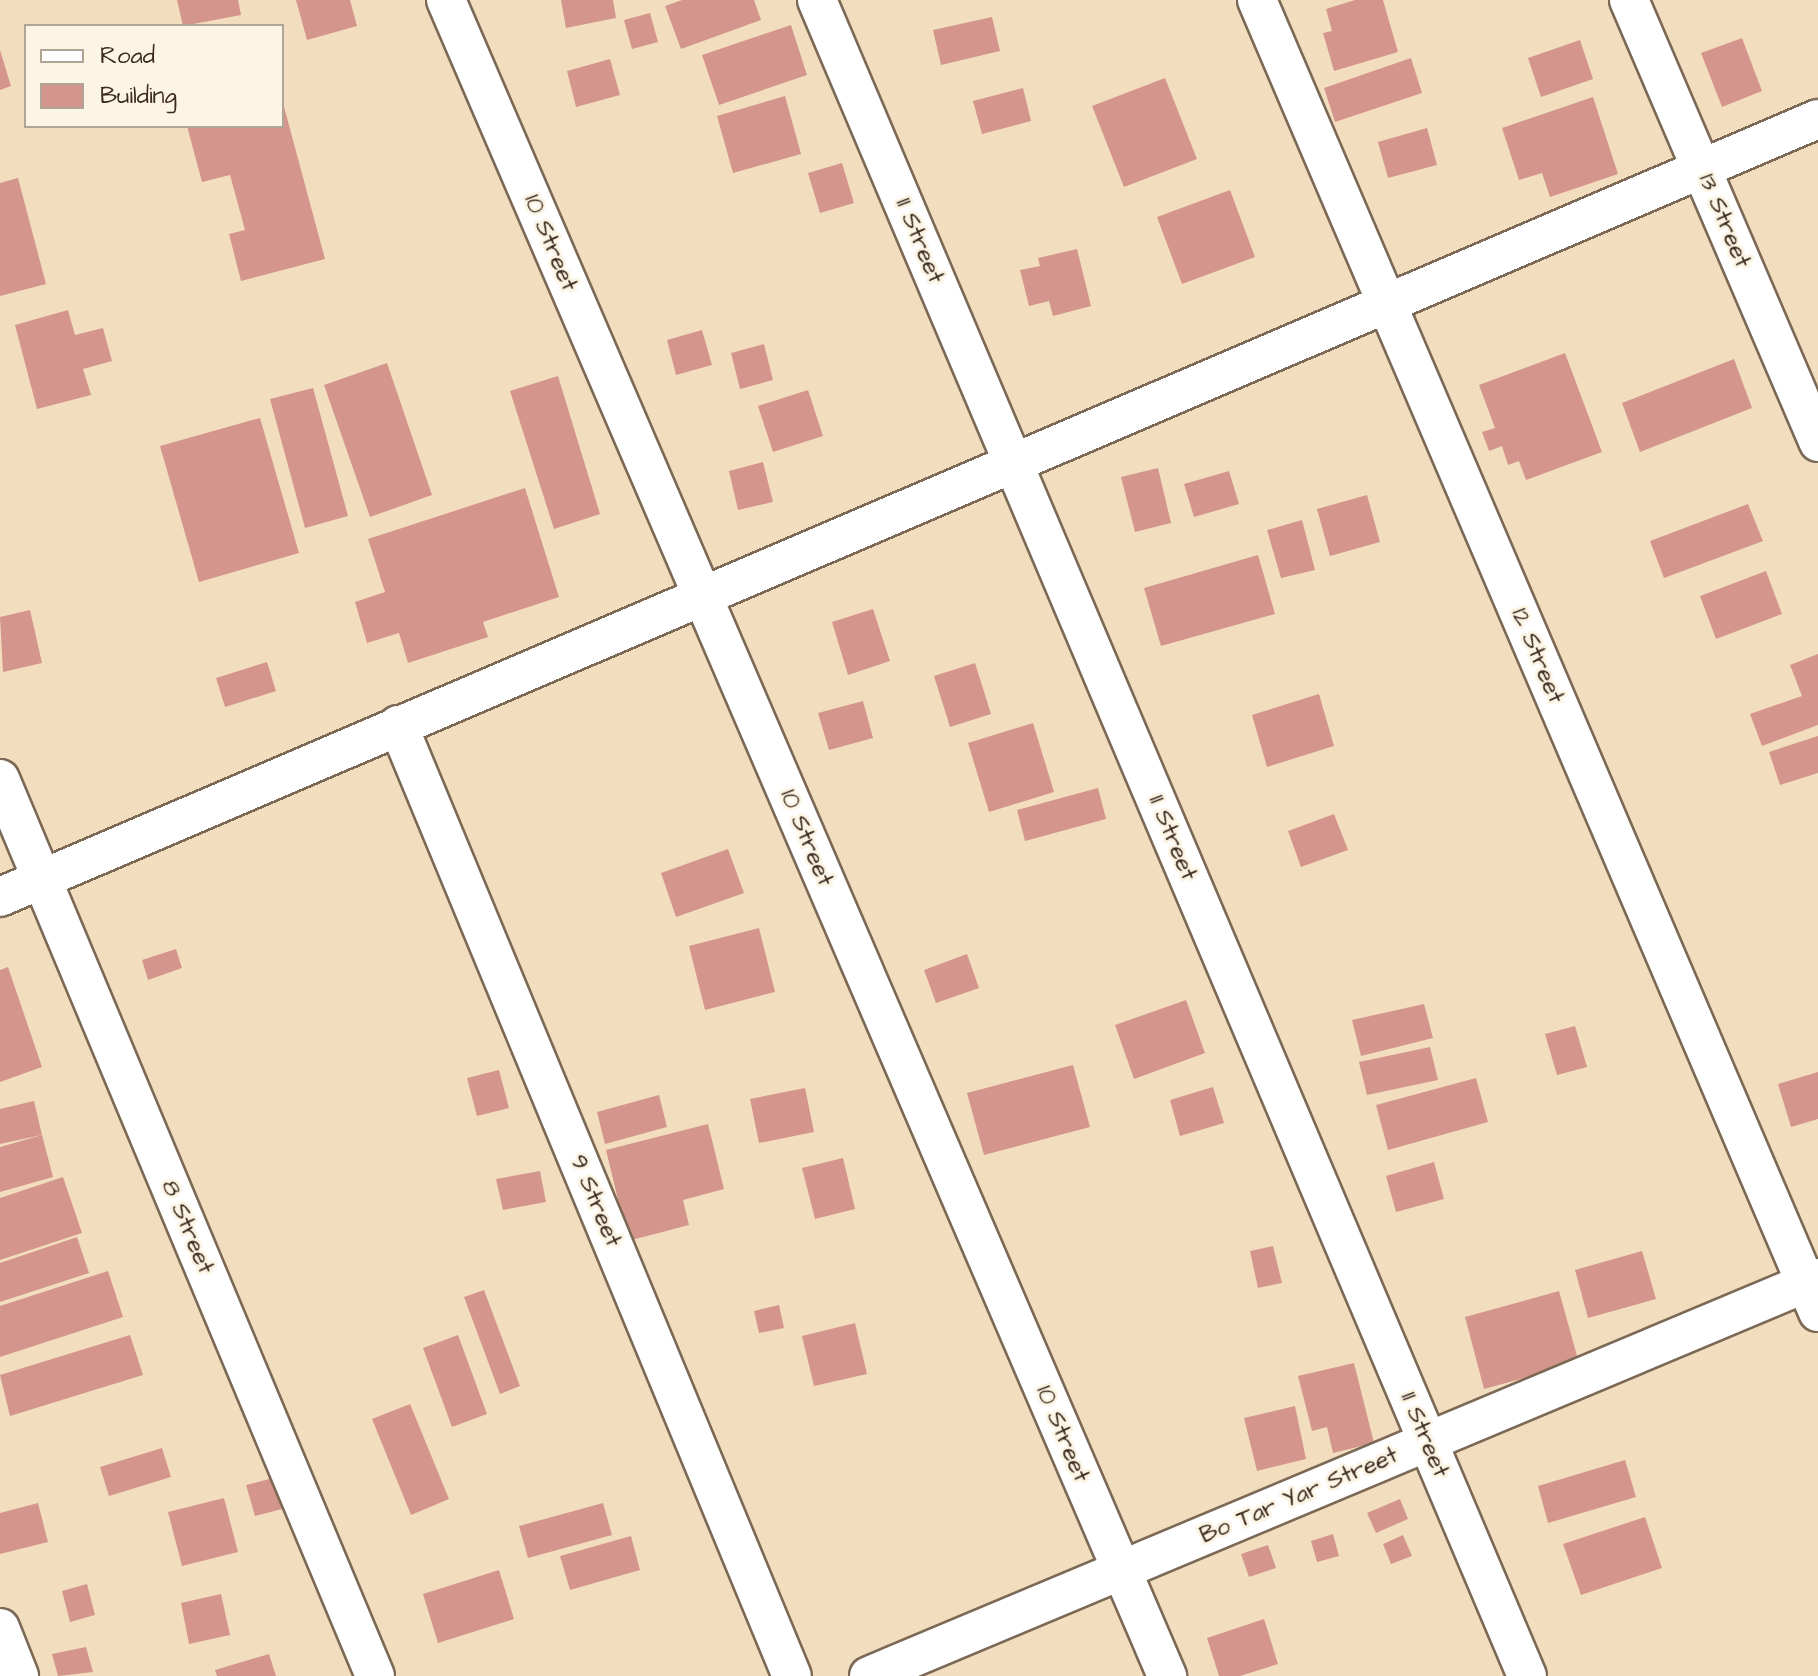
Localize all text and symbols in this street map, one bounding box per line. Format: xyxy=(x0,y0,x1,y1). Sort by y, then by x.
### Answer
legend xyxy=(24,24,284,128)
text: Road xyxy=(100,39,155,73)
text: Building xyxy=(100,79,177,113)
street label: 13 Street xyxy=(1691,170,1757,272)
street label: 10 Street xyxy=(517,190,583,296)
street label: 11 Street xyxy=(888,194,950,288)
street label: 12 Street xyxy=(1504,604,1570,708)
street label: 10 Street xyxy=(773,785,839,891)
street label: 11 Street xyxy=(1141,791,1203,885)
street label: 9 Street xyxy=(563,1151,627,1251)
street label: 8 Street xyxy=(154,1176,220,1278)
street label: 10 Street xyxy=(1029,1381,1095,1487)
street label: 11 Street xyxy=(1393,1388,1455,1482)
street label: Bo Tar Yar Street xyxy=(1196,1441,1402,1551)

